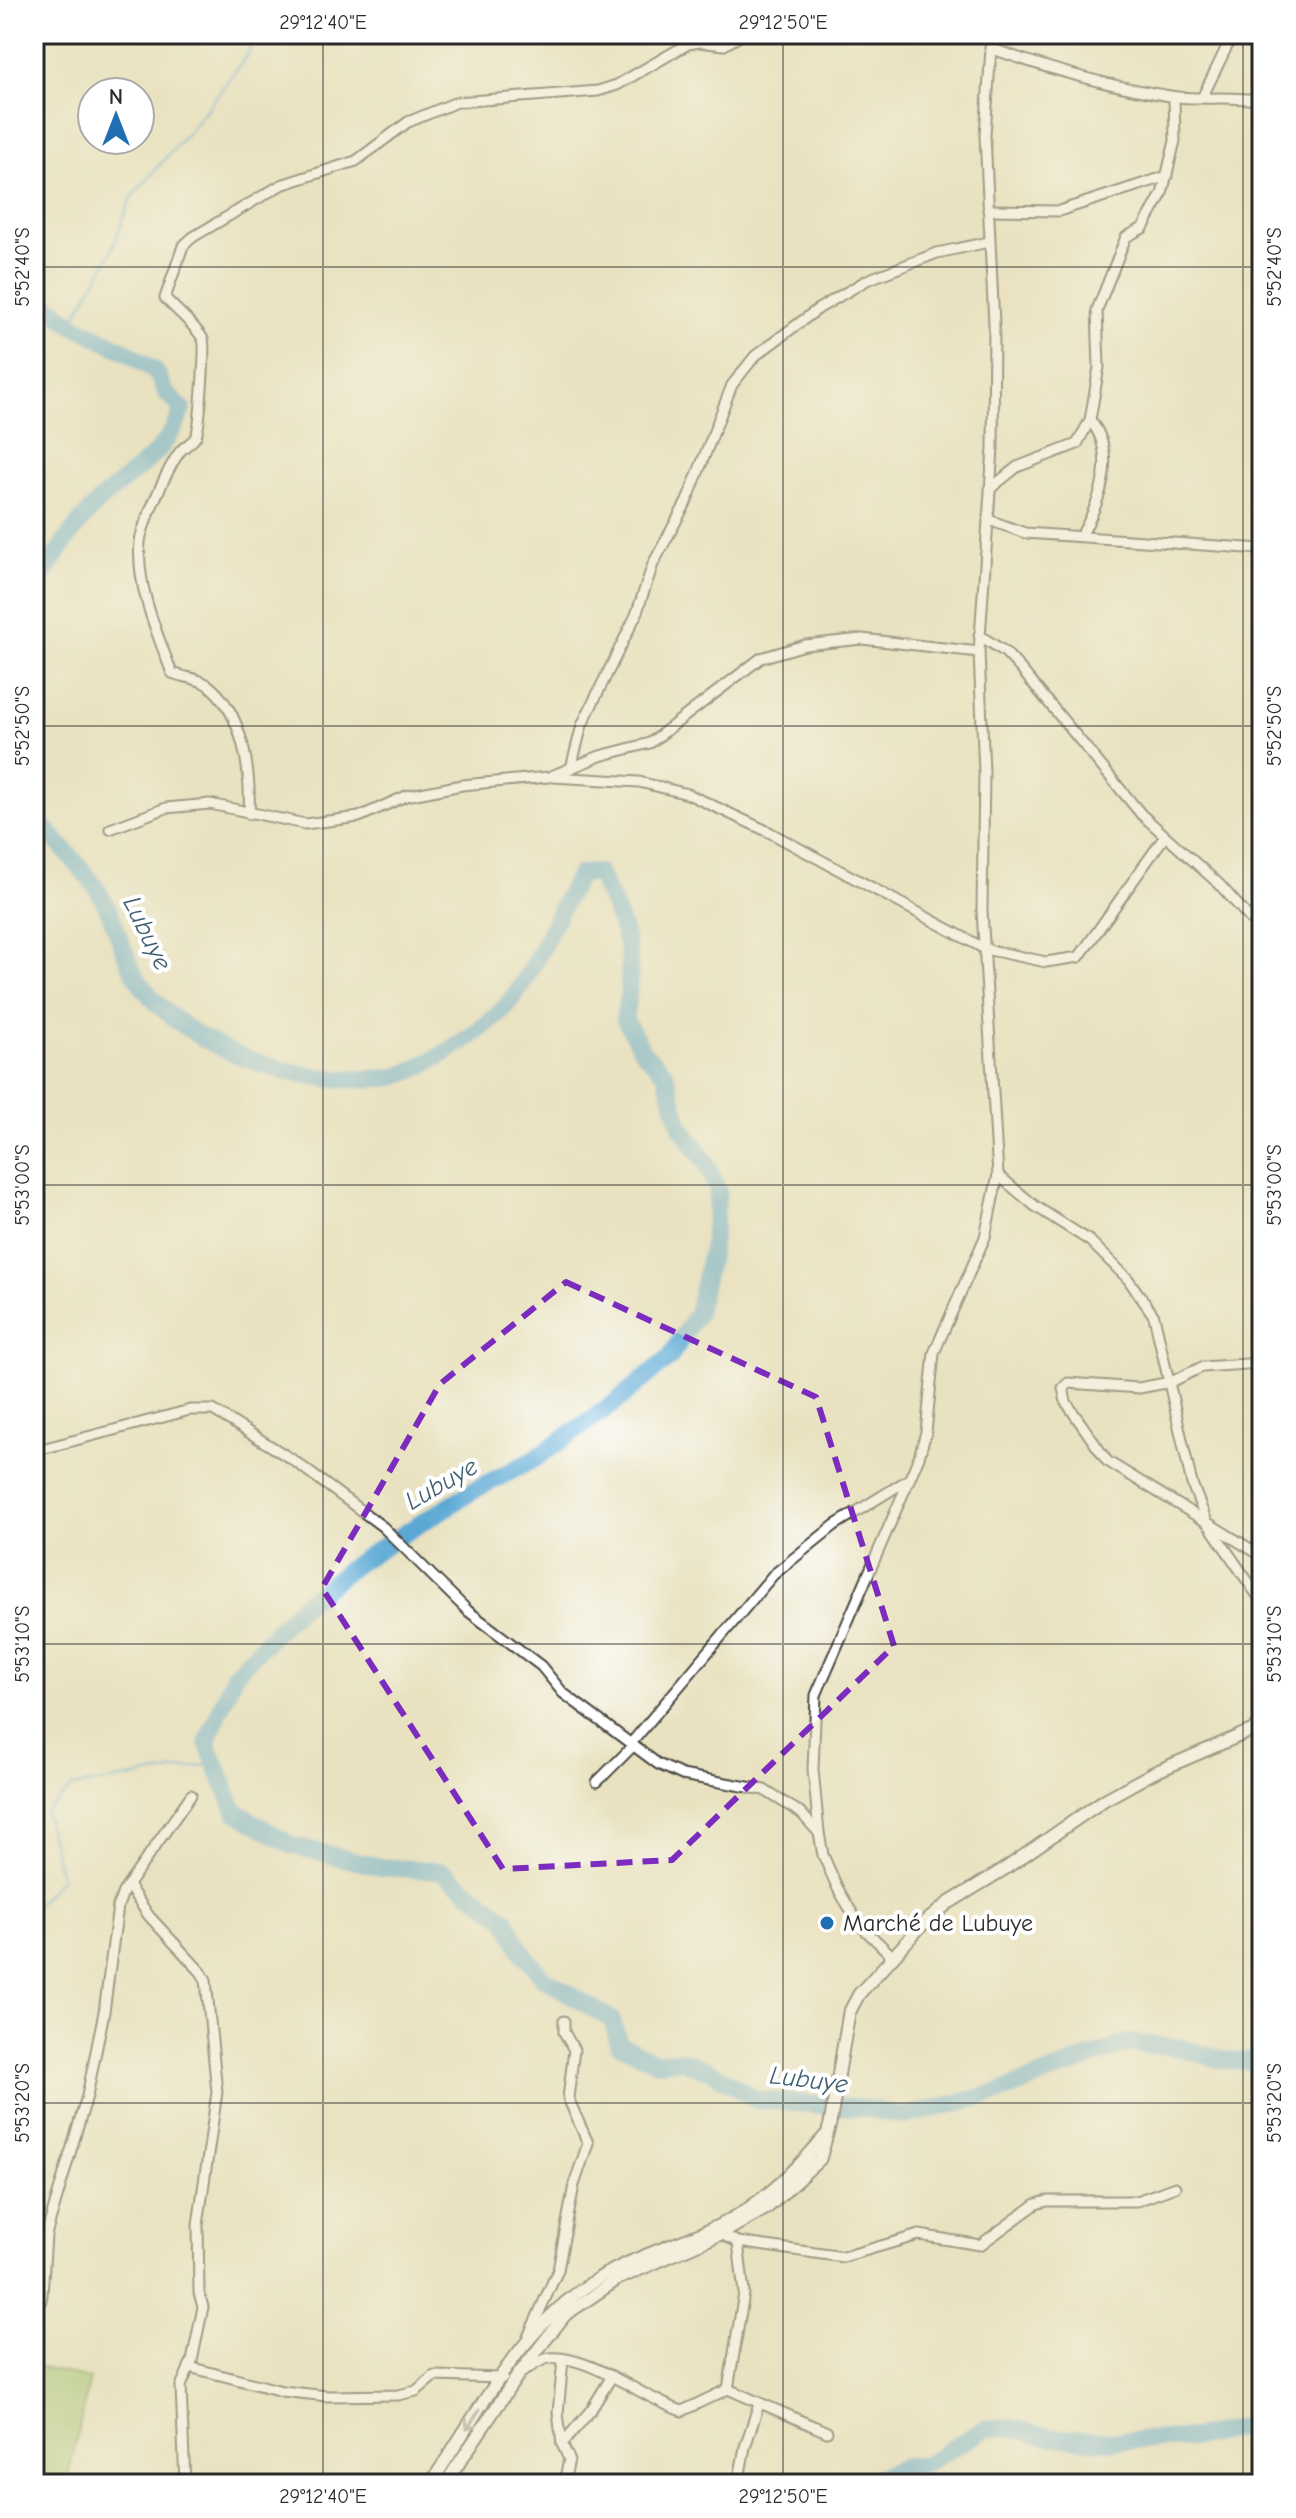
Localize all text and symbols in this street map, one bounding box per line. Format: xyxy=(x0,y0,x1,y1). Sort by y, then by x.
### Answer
text: 29°12'40"E xyxy=(279,11,367,34)
text: 29°12'50"E xyxy=(739,11,827,34)
north arrow xyxy=(76,76,156,156)
text: N xyxy=(109,84,123,110)
text: 5°52'40"S xyxy=(11,227,34,307)
text: 5°52'40"S xyxy=(1263,227,1286,307)
text: 5°52'50"S xyxy=(11,686,34,766)
text: 5°52'50"S xyxy=(1263,686,1286,766)
water label: Lubuye xyxy=(116,892,178,975)
text: 5°53'00"S xyxy=(11,1144,34,1226)
text: 5°53'00"S xyxy=(1263,1144,1286,1226)
water label: Lubuye xyxy=(400,1451,483,1517)
text: 5°53'10"S xyxy=(11,1605,34,1683)
text: 5°53'10"S xyxy=(1263,1605,1286,1683)
place label: Marché de Lubuye xyxy=(843,1909,1033,1937)
marker: Marché de Lubuye xyxy=(818,1914,836,1932)
water label: Lubuye xyxy=(768,2060,850,2100)
text: 5°53'20"S xyxy=(11,2063,34,2143)
text: 5°53'20"S xyxy=(1263,2063,1286,2143)
one-way arrow xyxy=(464,2408,480,2431)
text: 29°12'40"E xyxy=(279,2485,367,2508)
text: 29°12'50"E xyxy=(739,2485,827,2508)

